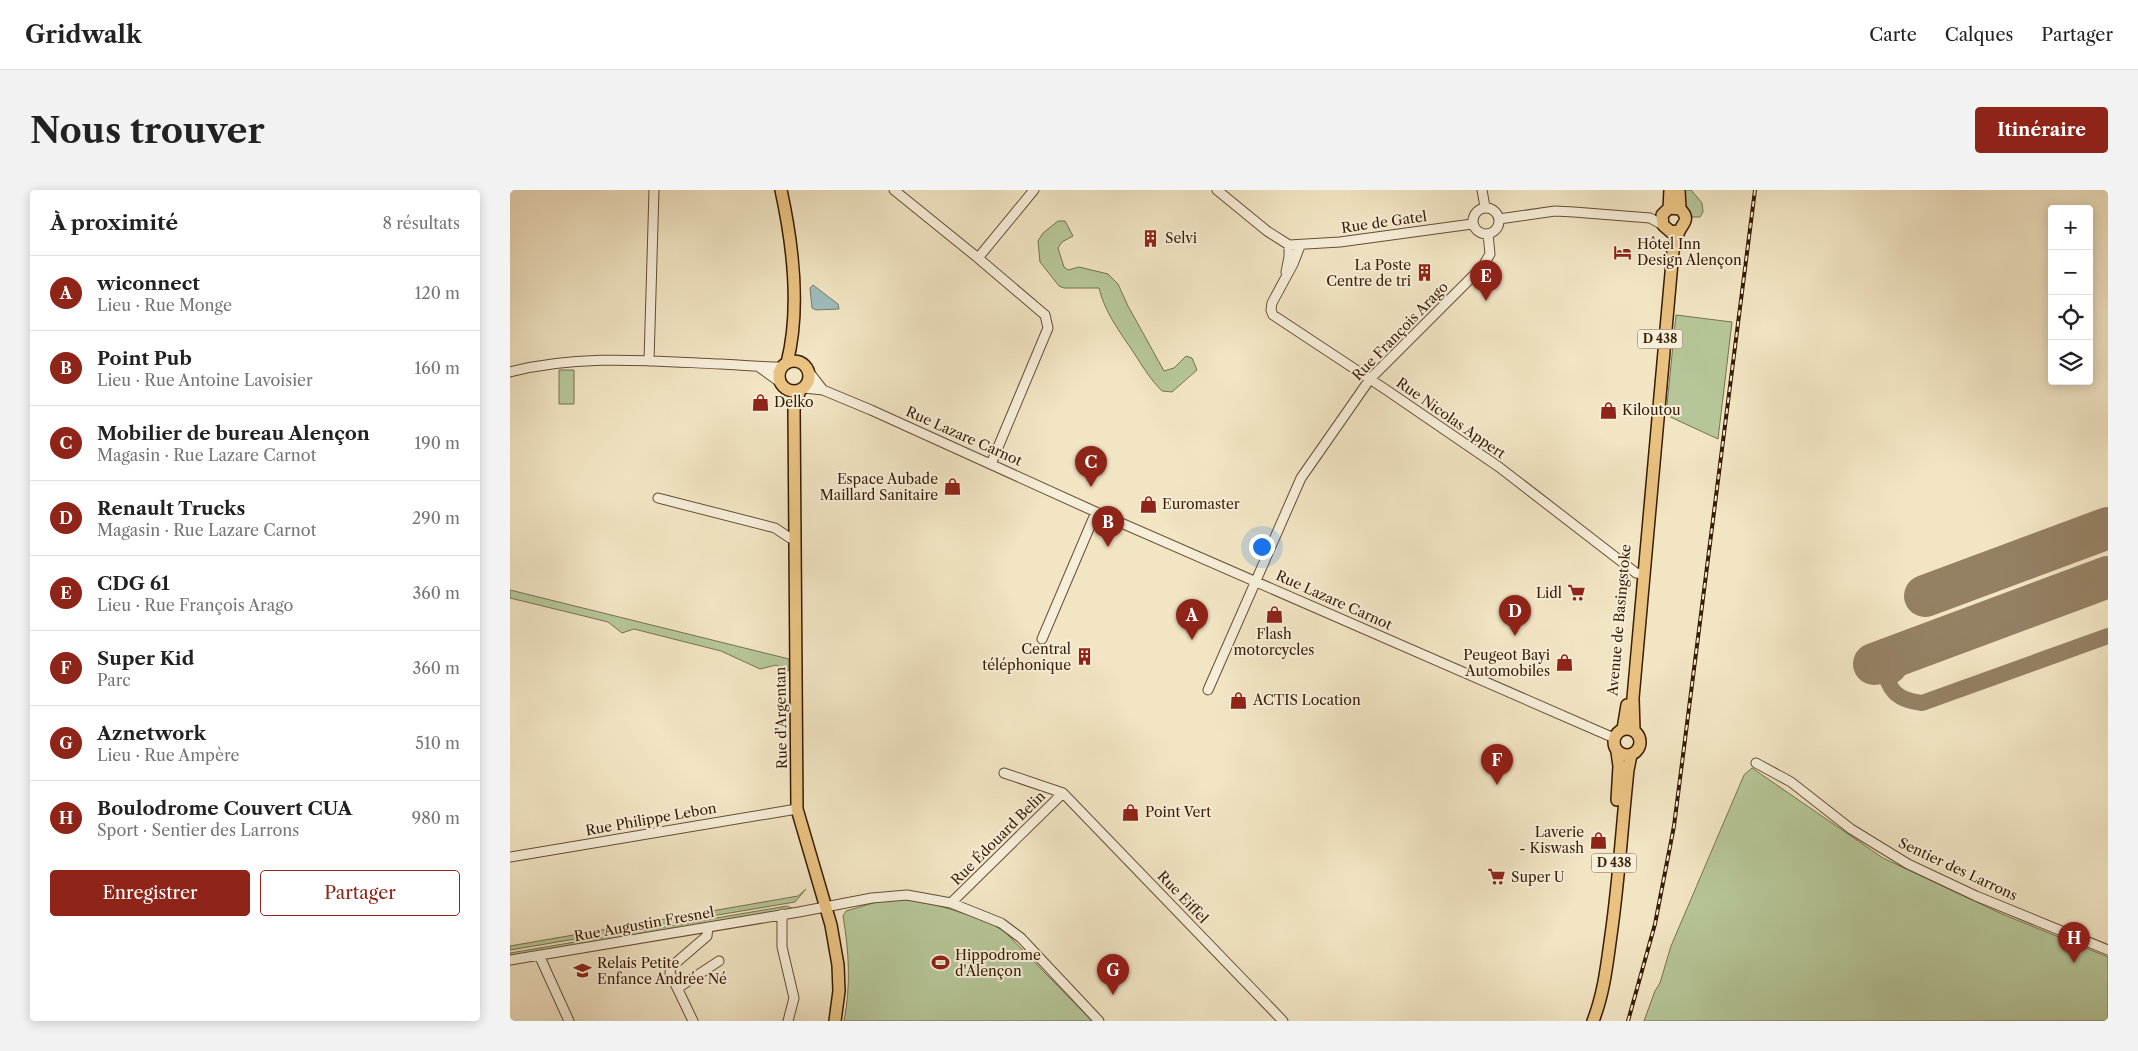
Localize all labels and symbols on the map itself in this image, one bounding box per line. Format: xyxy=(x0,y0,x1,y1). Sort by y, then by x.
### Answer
street label: Rue de Gatel xyxy=(1340,207,1428,237)
building icon: Selvi xyxy=(1141,228,1161,248)
place label: Selvi xyxy=(1165,229,1197,247)
place label: Hôtel Inn Design Alençon xyxy=(1637,235,1742,269)
hotel icon: Hôtel Inn Design Alençon xyxy=(1613,242,1633,262)
place label: La Poste Centre de tri xyxy=(1326,256,1411,290)
pin: E xyxy=(1470,260,1502,301)
building icon: La Poste Centre de tri xyxy=(1415,263,1435,283)
street label: Rue François Arago xyxy=(1348,278,1452,384)
road number: D 438 xyxy=(1638,330,1682,348)
street label: Rue Nicolas Appert xyxy=(1393,374,1509,462)
shop icon: Delko xyxy=(750,392,770,412)
place label: Delko xyxy=(774,393,813,411)
shop icon: Kiloutou xyxy=(1598,400,1618,420)
place label: Kiloutou xyxy=(1622,401,1681,419)
street label: Rue Lazare Carnot xyxy=(903,402,1025,470)
pin: C xyxy=(1075,446,1107,487)
place label: Espace Aubade Maillard Sanitaire xyxy=(820,470,938,504)
shop icon: Espace Aubade Maillard Sanitaire xyxy=(942,477,962,497)
shop icon: Euromaster xyxy=(1138,494,1158,514)
place label: Euromaster xyxy=(1162,495,1240,513)
pin: B xyxy=(1092,506,1124,547)
your location xyxy=(1249,534,1275,560)
street label: Avenue de Basingstoke xyxy=(1603,543,1635,698)
street label: Rue Lazare Carnot xyxy=(1273,566,1395,634)
supermarket icon: Lidl xyxy=(1566,583,1586,603)
place label: Lidl xyxy=(1536,584,1562,602)
pin: D xyxy=(1499,595,1531,636)
pin: A xyxy=(1176,599,1208,640)
shop icon: Flash motorcycles xyxy=(1264,604,1284,624)
place label: Flash motorcycles xyxy=(1234,625,1314,659)
place label: Central téléphonique xyxy=(982,640,1071,674)
place label: Peugeot Bayi Automobiles xyxy=(1463,646,1550,680)
building icon: Central téléphonique xyxy=(1075,647,1095,667)
shop icon: Peugeot Bayi Automobiles xyxy=(1554,653,1574,673)
street label: Rue d'Argentan xyxy=(771,666,791,769)
shop icon: ACTIS Location xyxy=(1229,690,1249,710)
place label: ACTIS Location xyxy=(1252,691,1361,709)
pin: F xyxy=(1481,744,1513,785)
street label: Rue Édouard Belin xyxy=(947,787,1049,889)
street label: Rue Philippe Lebon xyxy=(584,799,718,839)
shop icon: Point Vert xyxy=(1121,802,1141,822)
place label: Point Vert xyxy=(1145,803,1211,821)
place label: Laverie - Kiswash xyxy=(1519,823,1584,857)
shop icon: Laverie - Kiswash xyxy=(1588,830,1608,850)
street label: Sentier des Larrons xyxy=(1896,834,2020,904)
road number: D 438 xyxy=(1592,854,1636,872)
street label: Rue Eiffel xyxy=(1154,867,1212,927)
supermarket icon: Super U xyxy=(1487,867,1507,887)
place label: Super U xyxy=(1511,868,1565,886)
street label: Rue Augustin Fresnel xyxy=(573,903,715,945)
pin: H xyxy=(2058,922,2090,963)
place label: Hippodrome d'Alençon xyxy=(955,946,1041,980)
sports icon: Hippodrome d'Alençon xyxy=(931,953,951,973)
place label: Relais Petite Enfance Andrée Né xyxy=(597,954,727,988)
pin: G xyxy=(1097,954,1129,995)
school or university icon: Relais Petite Enfance Andrée Né xyxy=(573,961,593,981)

